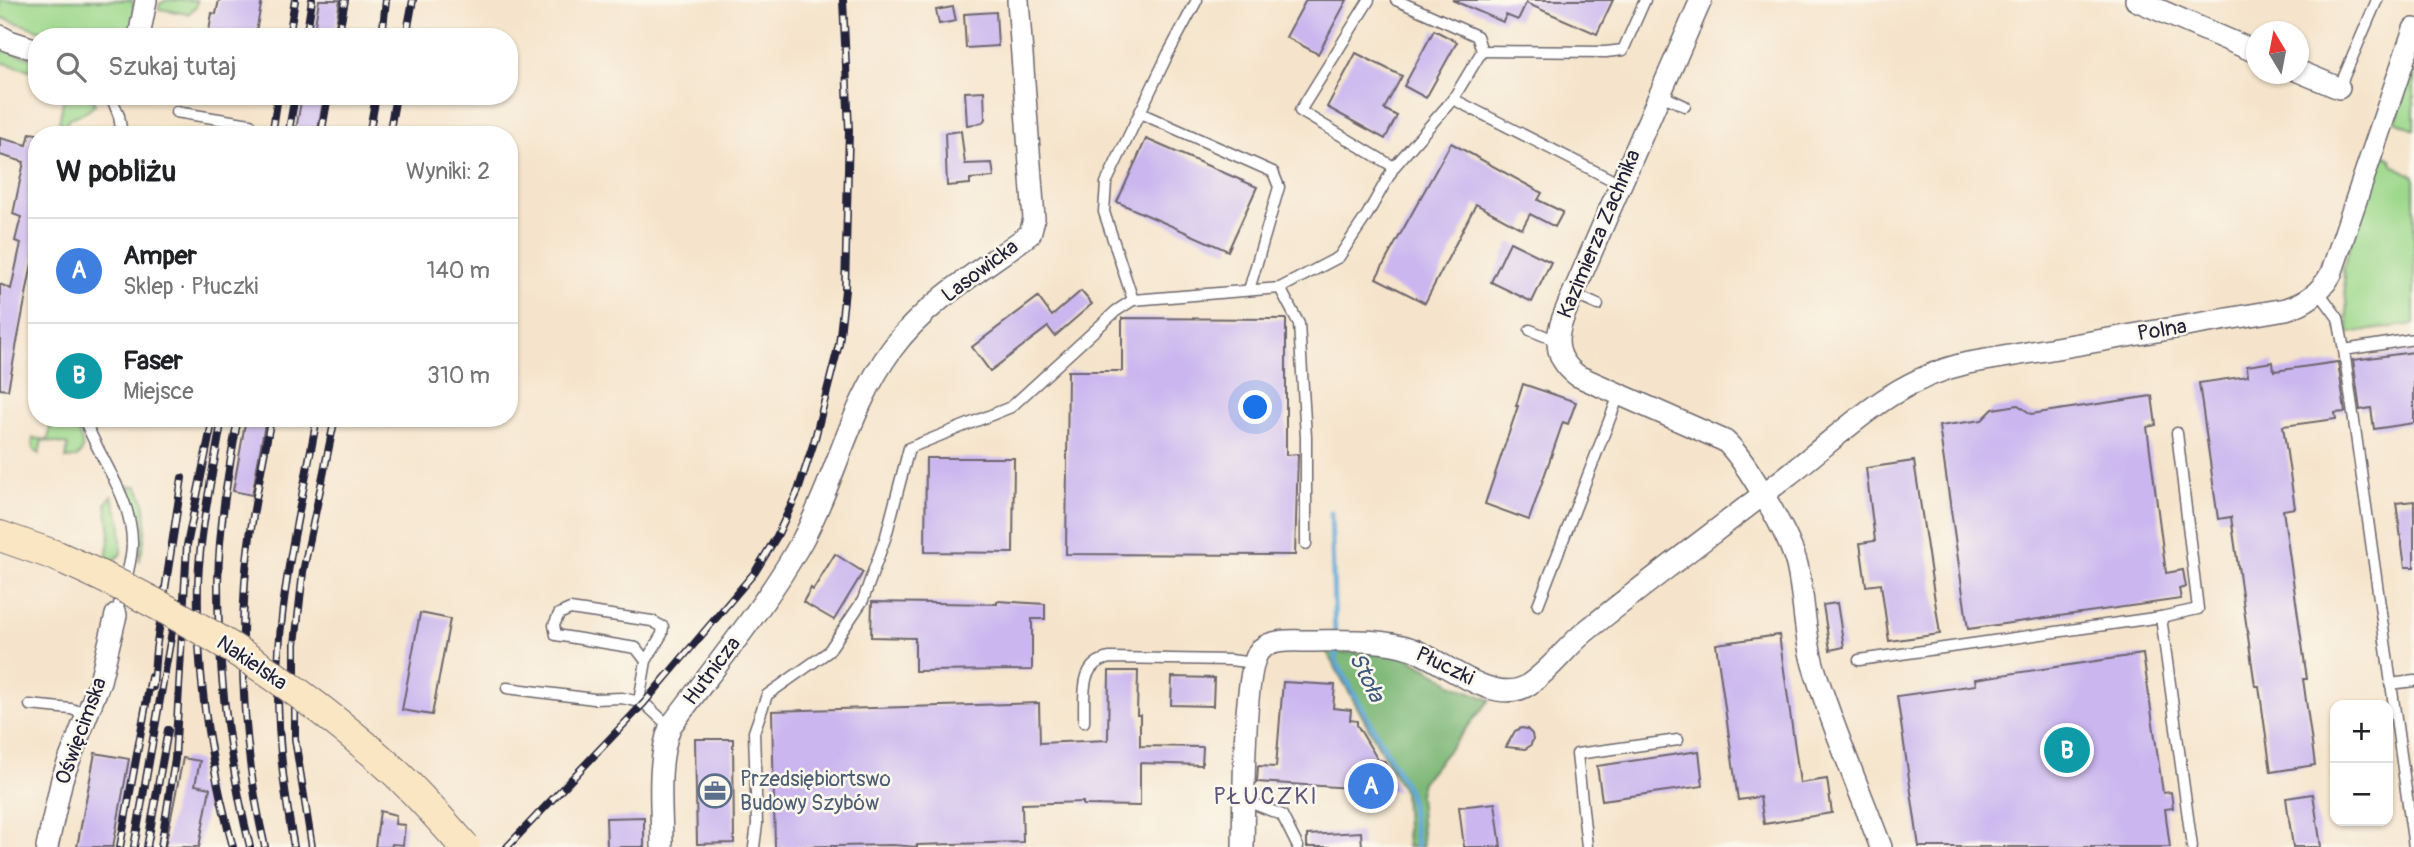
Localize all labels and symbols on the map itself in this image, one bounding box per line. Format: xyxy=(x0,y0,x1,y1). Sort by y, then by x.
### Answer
north arrow xyxy=(2246,21,2309,84)
street label: Kazimierza Zachnika xyxy=(1551,145,1647,323)
street label: Lasowicka xyxy=(936,233,1024,309)
street label: Polna xyxy=(2135,313,2189,347)
your location xyxy=(1238,390,1272,424)
street label: Nakielska xyxy=(211,630,293,696)
street label: Hutnicza xyxy=(677,631,747,711)
street label: Płuczki xyxy=(1411,640,1479,692)
water label: Stoła xyxy=(1343,648,1392,708)
street label: Oświęcimska xyxy=(49,674,113,788)
pin: B xyxy=(2044,724,2090,776)
pin: A xyxy=(1348,760,1394,812)
place label: Przedsiębiortswo Budowy Szybów xyxy=(740,766,891,817)
office icon: Przedsiębiortswo Budowy Szybów xyxy=(696,772,734,810)
district label: PŁUCZKI xyxy=(1213,782,1319,811)

